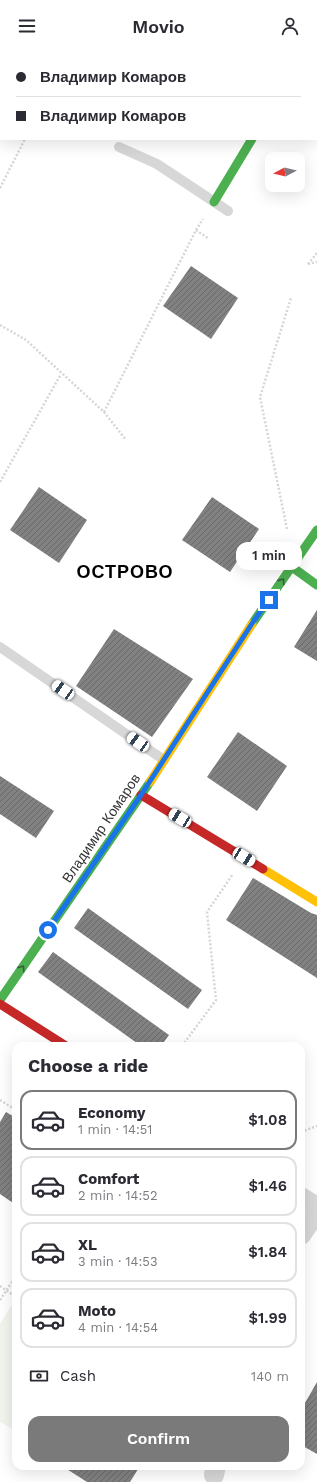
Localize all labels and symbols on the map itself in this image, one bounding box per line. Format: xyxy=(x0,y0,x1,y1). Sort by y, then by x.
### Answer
north arrow xyxy=(265,152,305,192)
callout: 1 min xyxy=(236,542,302,570)
district label: ОСТРОВО xyxy=(77,561,173,582)
one-way arrow xyxy=(277,579,284,586)
route end xyxy=(260,591,278,609)
car xyxy=(50,678,76,702)
car xyxy=(125,730,151,754)
street label: Владимир Комаров xyxy=(59,771,143,885)
car xyxy=(167,807,193,829)
car xyxy=(231,846,257,868)
route start xyxy=(39,921,57,939)
one-way arrow xyxy=(17,965,25,972)

